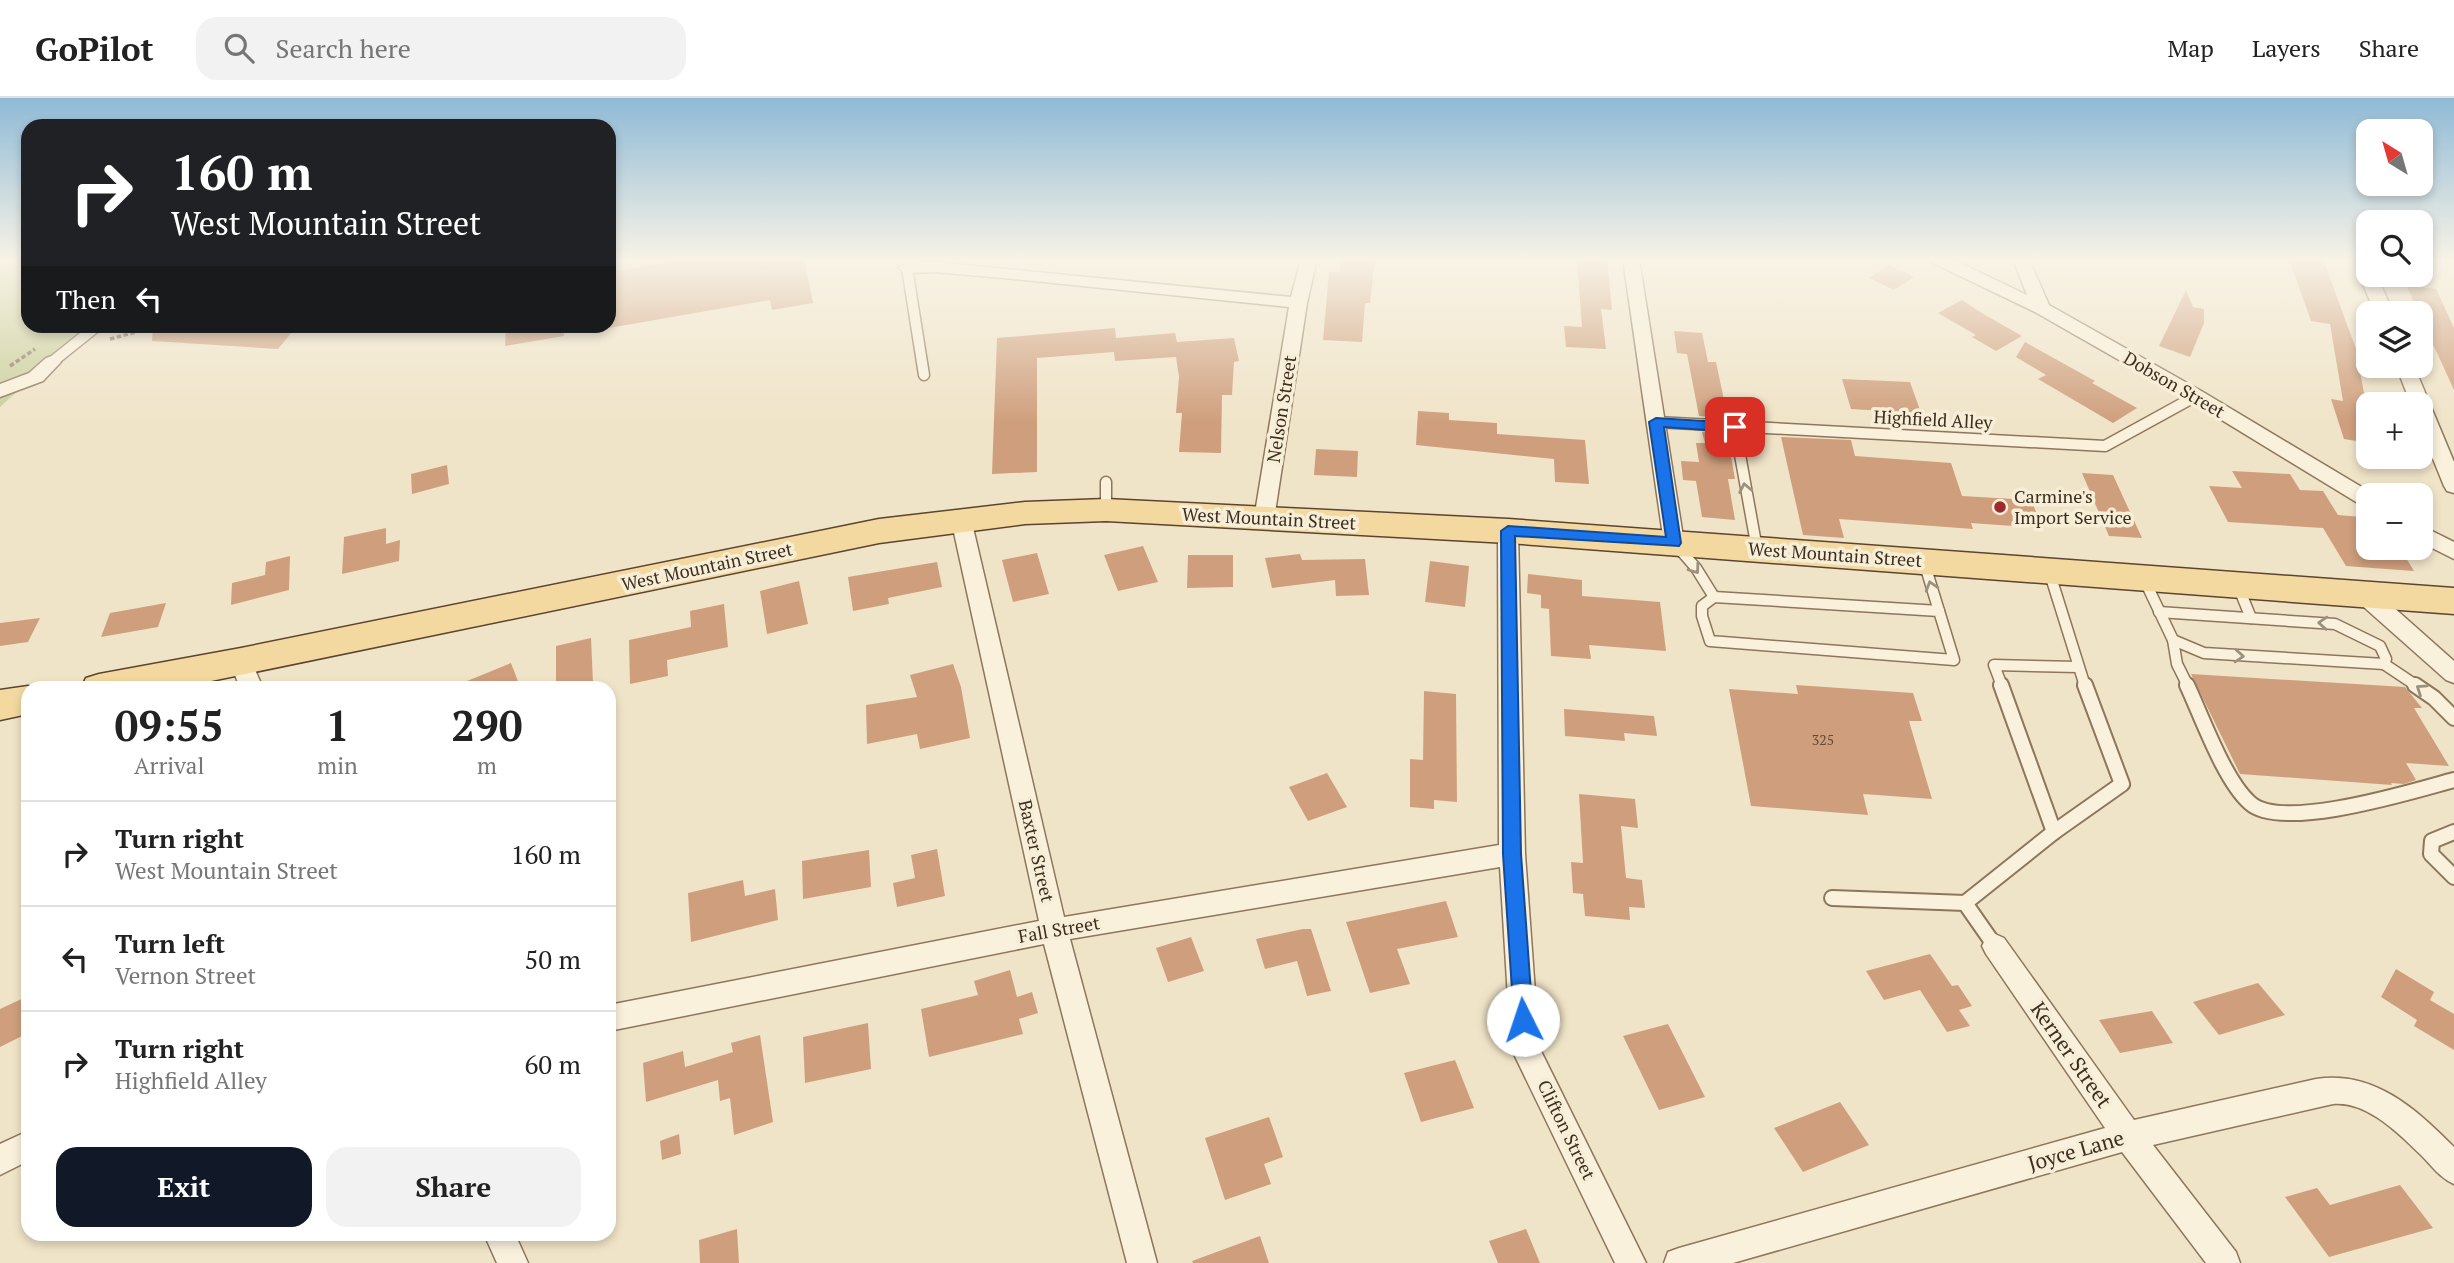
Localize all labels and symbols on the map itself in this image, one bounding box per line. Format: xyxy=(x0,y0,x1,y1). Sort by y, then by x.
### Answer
north arrow xyxy=(2356,119,2432,196)
street label: Dobson Street xyxy=(2119,345,2230,423)
street label: Nelson Street xyxy=(1261,353,1301,464)
pin xyxy=(1705,397,1765,457)
street label: Highfield Alley xyxy=(1873,404,1994,434)
one-way arrow xyxy=(1738,482,1753,494)
place label: Carmine's Import Service xyxy=(2014,484,2132,529)
marker: Carmine's Import Service xyxy=(1992,499,2008,515)
street label: West Mountain Street xyxy=(1181,501,1357,535)
street label: West Mountain Street xyxy=(619,536,795,596)
street label: West Mountain Street xyxy=(1747,536,1923,572)
one-way arrow xyxy=(1687,561,1700,573)
one-way arrow xyxy=(1925,580,1940,592)
one-way arrow xyxy=(2318,616,2329,631)
one-way arrow xyxy=(2233,648,2244,663)
one-way arrow xyxy=(2416,685,2429,697)
house number: 325 xyxy=(1812,730,1834,749)
street label: Baxter Street xyxy=(1014,797,1060,905)
street label: Fall Street xyxy=(1016,910,1102,948)
position arrow xyxy=(1486,983,1560,1057)
street label: Kerner Street xyxy=(2025,996,2119,1113)
street label: Clifton Street xyxy=(1532,1076,1602,1184)
street label: Joyce Lane xyxy=(2024,1123,2127,1177)

